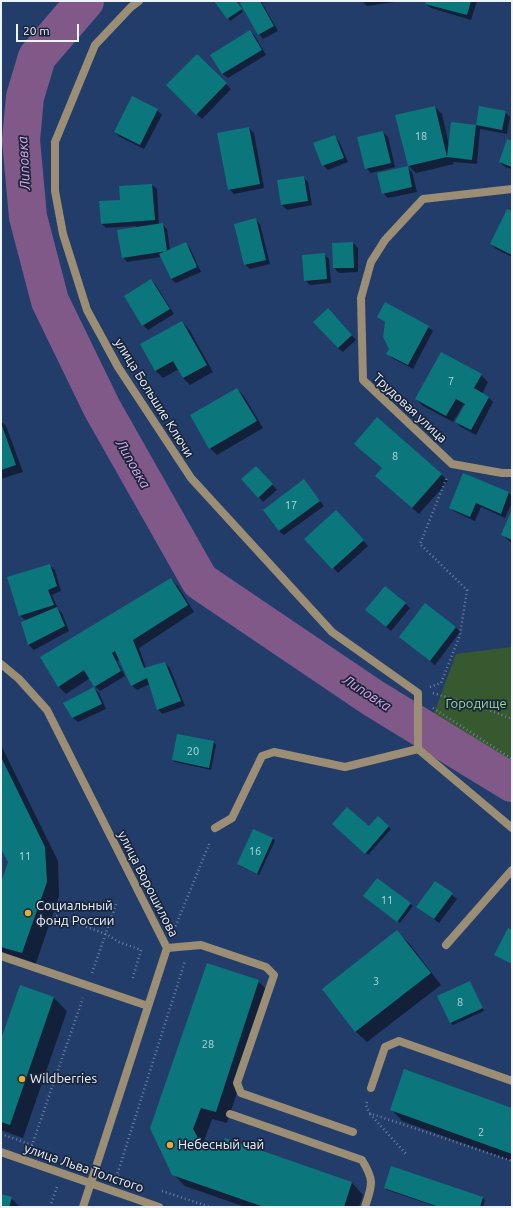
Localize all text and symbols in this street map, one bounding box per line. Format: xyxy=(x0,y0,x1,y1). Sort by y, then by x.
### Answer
scale bar xyxy=(18,16,81,42)
text: 20 m xyxy=(23,24,50,37)
house number: 18 xyxy=(415,129,427,143)
water label: Липовка xyxy=(14,136,34,190)
street label: улица Большие Ключи xyxy=(111,336,197,460)
street label: Трудовая улица xyxy=(370,370,450,446)
house number: 7 xyxy=(448,374,454,388)
water label: Липовка xyxy=(112,436,154,492)
house number: 8 xyxy=(392,449,398,463)
house number: 17 xyxy=(285,498,297,512)
water label: Липовка xyxy=(340,671,394,715)
park label: Городище xyxy=(445,696,507,712)
house number: 20 xyxy=(187,744,199,758)
street label: улица Ворошилова xyxy=(115,828,181,940)
house number: 16 xyxy=(249,844,261,858)
house number: 11 xyxy=(19,849,31,863)
house number: 11 xyxy=(381,893,393,907)
place label: Социальный фонд России xyxy=(36,898,114,929)
marker: Социальный фонд России xyxy=(23,908,33,918)
house number: 3 xyxy=(373,974,379,988)
house number: 8 xyxy=(457,995,463,1009)
house number: 28 xyxy=(202,1037,214,1051)
place label: Wildberries xyxy=(30,1071,97,1087)
marker: Wildberries xyxy=(17,1074,27,1084)
house number: 2 xyxy=(478,1125,484,1139)
place label: Небесный чай xyxy=(178,1137,264,1153)
street label: улица Льва Толстого xyxy=(22,1140,146,1196)
marker: Небесный чай xyxy=(165,1140,175,1150)

